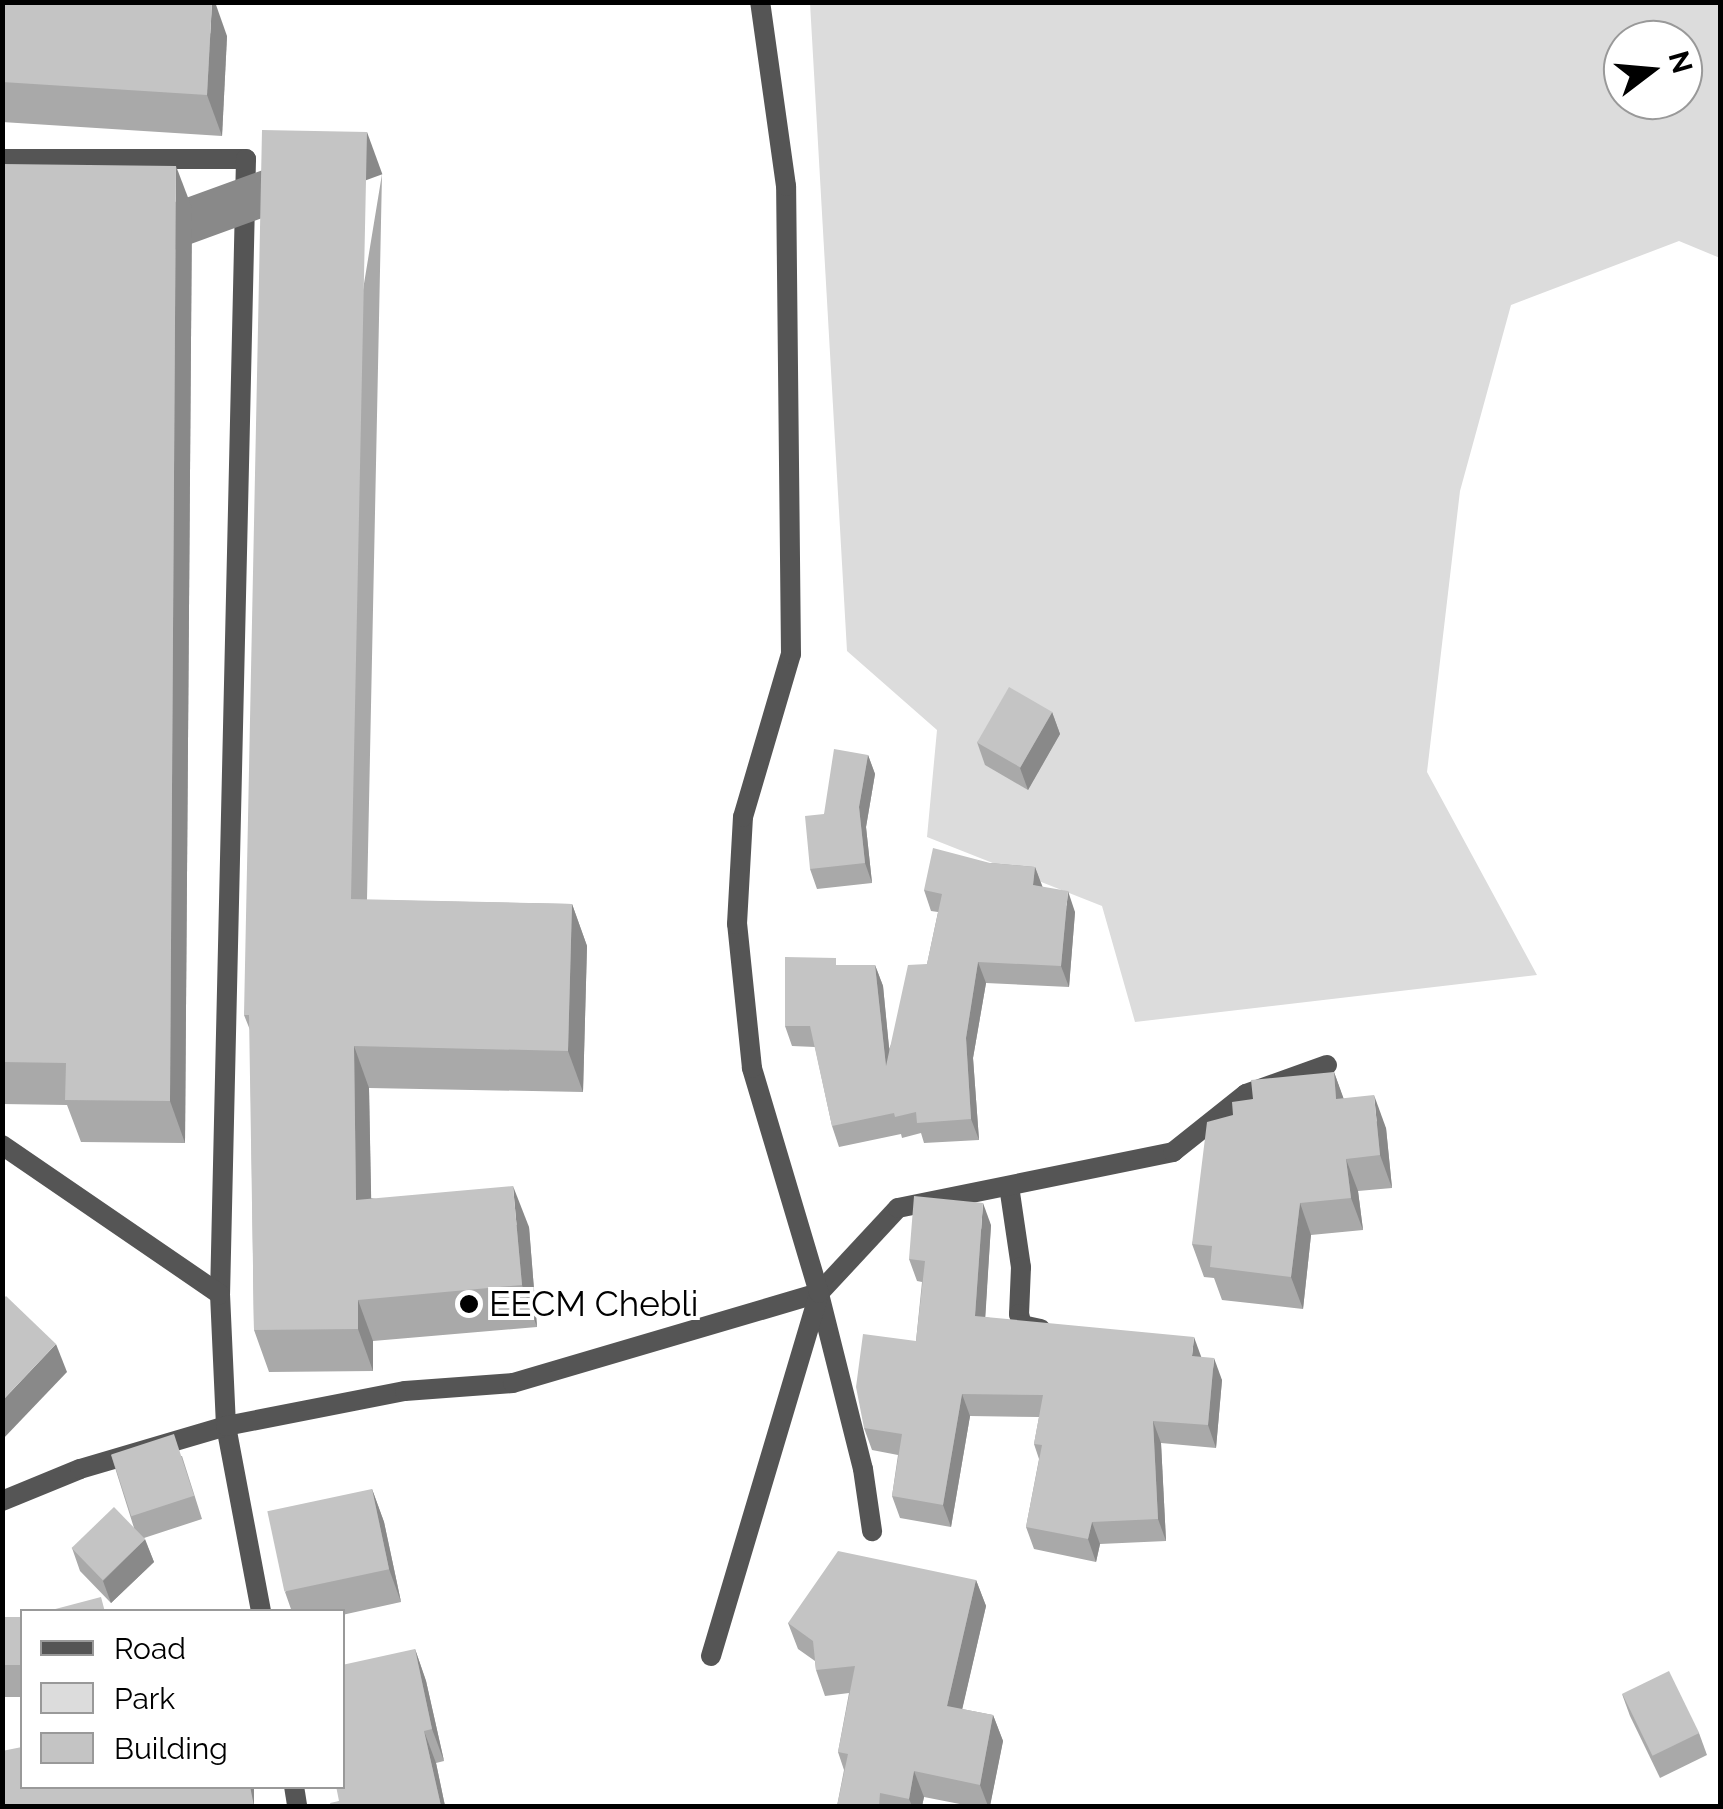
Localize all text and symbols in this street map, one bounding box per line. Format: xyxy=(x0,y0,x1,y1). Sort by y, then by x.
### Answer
north arrow xyxy=(1603,20,1703,120)
text: N xyxy=(1662,47,1699,77)
place label: EECM Chebli xyxy=(489,1283,698,1325)
marker: EECM Chebli xyxy=(458,1293,480,1315)
legend xyxy=(20,1609,345,1789)
text: Road xyxy=(114,1631,186,1666)
text: Park xyxy=(114,1681,175,1716)
text: Building xyxy=(114,1731,228,1766)

